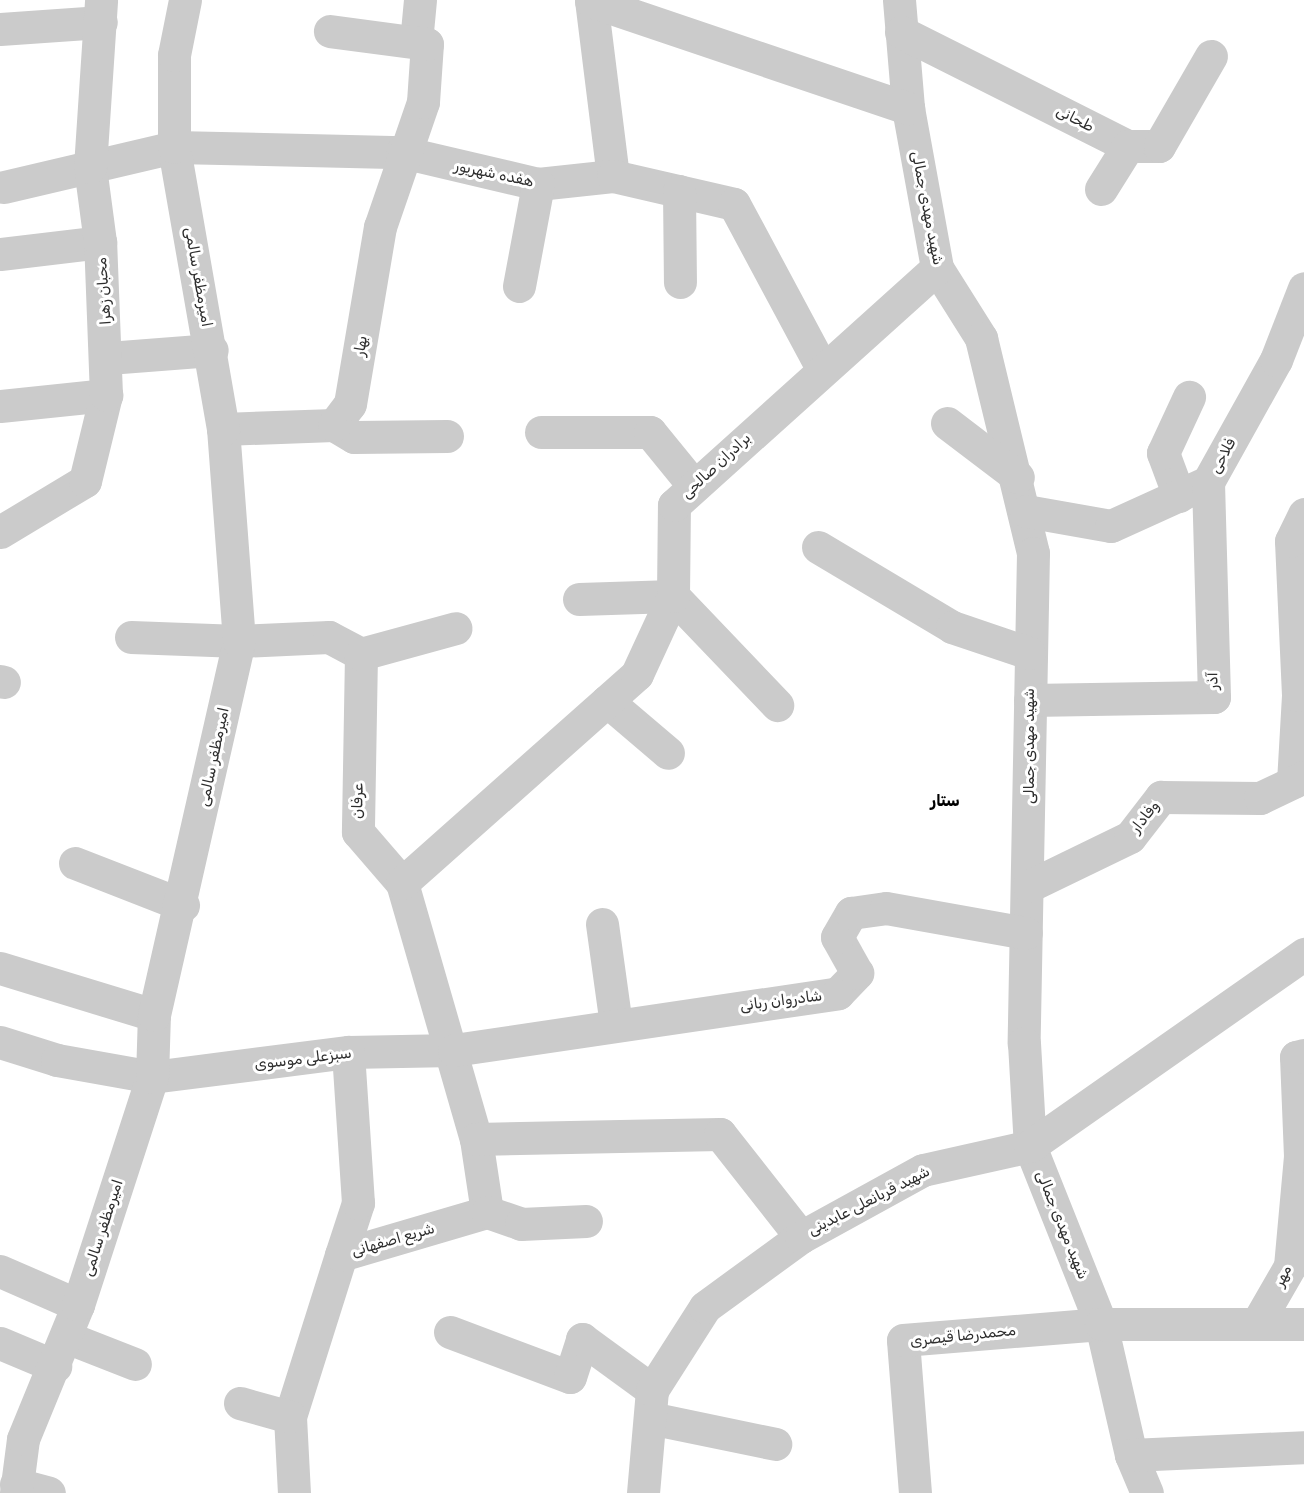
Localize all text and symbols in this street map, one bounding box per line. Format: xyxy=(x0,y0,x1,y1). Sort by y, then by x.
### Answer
street label: طحانی xyxy=(1053,102,1097,136)
street label: شهید مهدی جمالی xyxy=(907,149,947,267)
street label: هفده شهریور xyxy=(453,157,535,191)
street label: امیرمظفر سالمی xyxy=(180,226,216,328)
street label: محبان زهرا xyxy=(93,257,115,325)
street label: بهار xyxy=(351,334,371,358)
street label: برادران صالحی xyxy=(678,429,754,503)
street label: فلاحی xyxy=(1206,435,1240,477)
street label: آذر xyxy=(1204,672,1222,690)
street label: شهید مهدی جمالی xyxy=(1021,688,1039,804)
street label: امیرمظفر سالمی xyxy=(195,706,233,808)
street label: عرفان xyxy=(349,783,367,819)
district label: ستار xyxy=(930,791,960,811)
street label: وفادار xyxy=(1127,797,1163,837)
street label: شادروان ربانی xyxy=(739,987,823,1015)
street label: سبزعلی موسوی xyxy=(253,1044,353,1074)
street label: شهید قربانعلی عابدینی xyxy=(805,1162,933,1240)
street label: شهید مهدی جمالی xyxy=(1032,1168,1092,1282)
street label: امیرمظفر سالمی xyxy=(79,1177,127,1279)
street label: شریع اصفهانی xyxy=(349,1220,437,1260)
street label: مهر xyxy=(1270,1262,1296,1290)
street label: محمدرضا قیصری xyxy=(909,1321,1017,1351)

